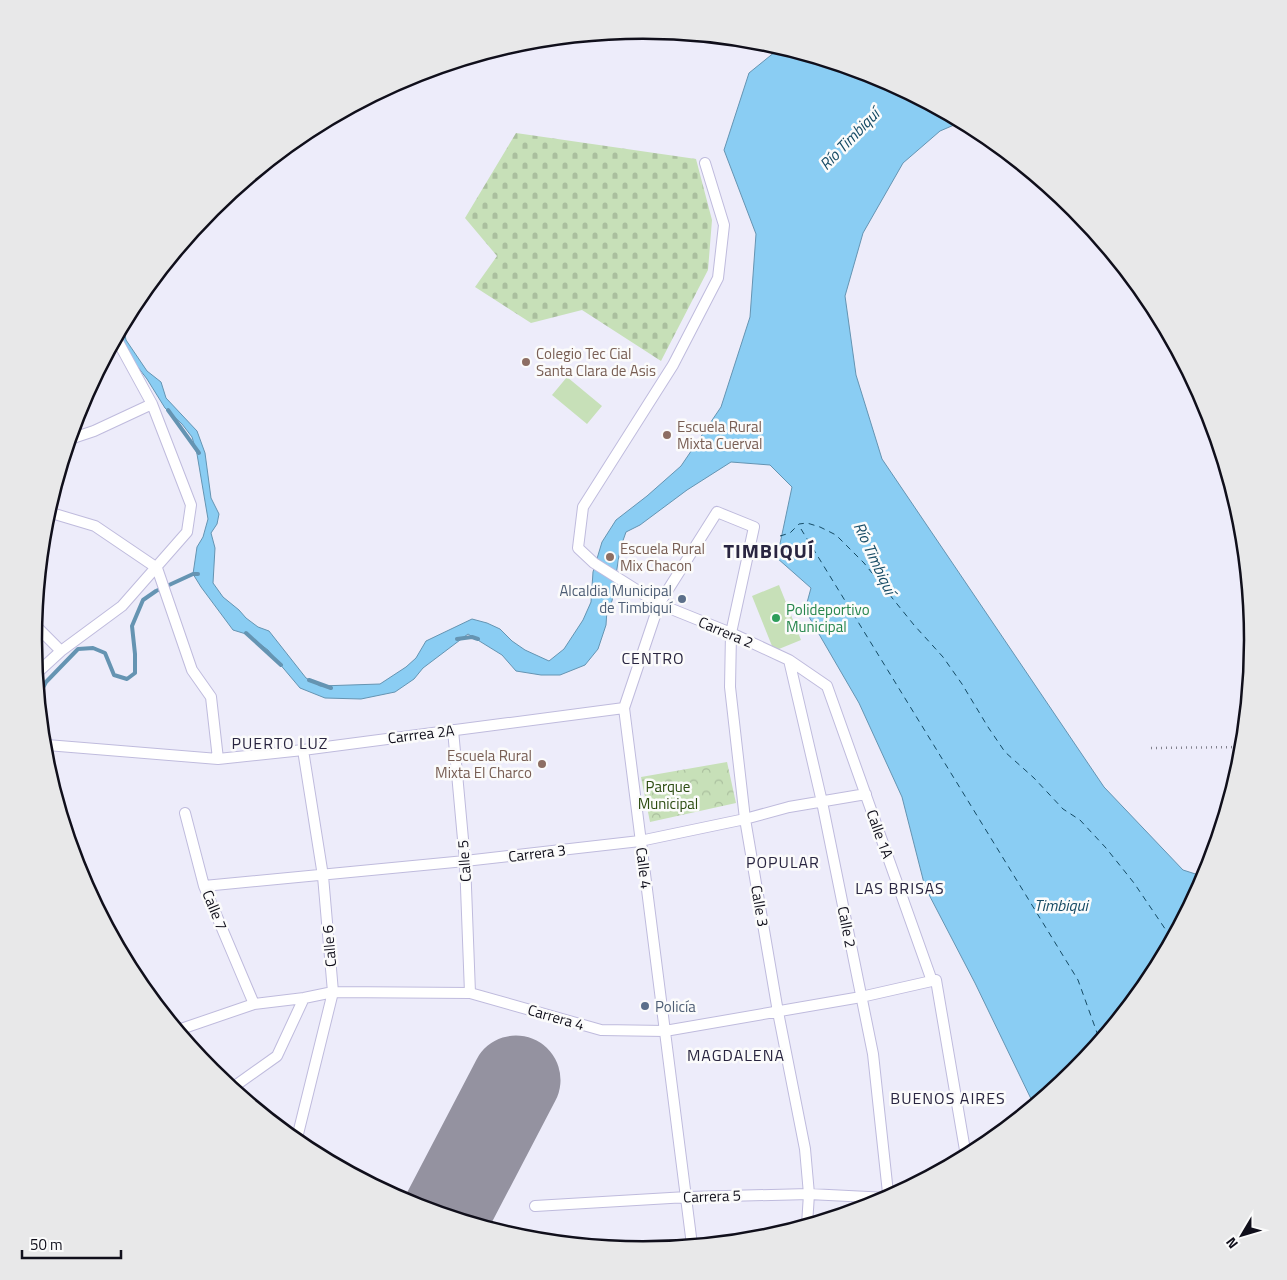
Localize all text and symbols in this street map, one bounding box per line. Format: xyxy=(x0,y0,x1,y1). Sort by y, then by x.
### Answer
water label: Río Timbiquí xyxy=(813,100,887,175)
place label: Colegio Tec Cial Santa Clara de Asis xyxy=(536,342,656,382)
marker: Colegio Tec Cial Santa Clara de Asis xyxy=(520,356,532,368)
place label: Escuela Rural Mixta Cuerval xyxy=(677,415,763,455)
marker: Escuela Rural Mixta Cuerval xyxy=(661,429,673,441)
water label: Río Timbiquí xyxy=(848,518,904,602)
district label: TIMBIQUÍ xyxy=(723,535,815,566)
place label: Escuela Rural Mix Chacon xyxy=(620,537,705,577)
marker: Escuela Rural Mix Chacon xyxy=(604,551,616,563)
place label: Alcaldia Municipal de Timbiquí xyxy=(559,579,674,619)
marker: Alcaldia Municipal de Timbiquí xyxy=(676,593,688,605)
place label: Polideportivo Municipal xyxy=(786,598,870,638)
street label: Carrera 2 xyxy=(695,610,757,654)
marker: Polideportivo Municipal xyxy=(770,612,782,624)
district label: CENTRO xyxy=(621,646,685,670)
street label: Carrrea 2A xyxy=(386,719,456,749)
district label: PUERTO LUZ xyxy=(232,731,328,755)
place label: Escuela Rural Mixta El Charco xyxy=(435,744,532,784)
marker: Escuela Rural Mixta El Charco xyxy=(536,758,548,770)
park label: Parque Municipal xyxy=(638,775,698,815)
street label: Calle 1A xyxy=(861,806,900,862)
street label: Carrera 3 xyxy=(507,838,567,868)
street label: Calle 5 xyxy=(451,839,477,883)
street label: Calle 4 xyxy=(630,846,658,890)
district label: POPULAR xyxy=(746,850,820,874)
district label: LAS BRISAS xyxy=(855,876,945,900)
street label: Calle 3 xyxy=(745,883,775,929)
street label: Calle 7 xyxy=(196,886,234,934)
water label: Timbiqui xyxy=(1034,893,1090,917)
street label: Calle 2 xyxy=(832,904,862,950)
street label: Calle 6 xyxy=(316,924,342,968)
place label: Policía xyxy=(655,995,696,1018)
street label: Carrera 4 xyxy=(525,998,587,1036)
marker: Policía xyxy=(639,1000,651,1012)
district label: MAGDALENA xyxy=(687,1043,785,1067)
district label: BUENOS AIRES xyxy=(890,1086,1006,1110)
street label: Carrera 5 xyxy=(683,1183,741,1209)
north arrow xyxy=(1217,1210,1267,1260)
scale bar xyxy=(22,1228,121,1260)
text: 50 m xyxy=(30,1233,63,1256)
text: N xyxy=(1220,1233,1243,1254)

